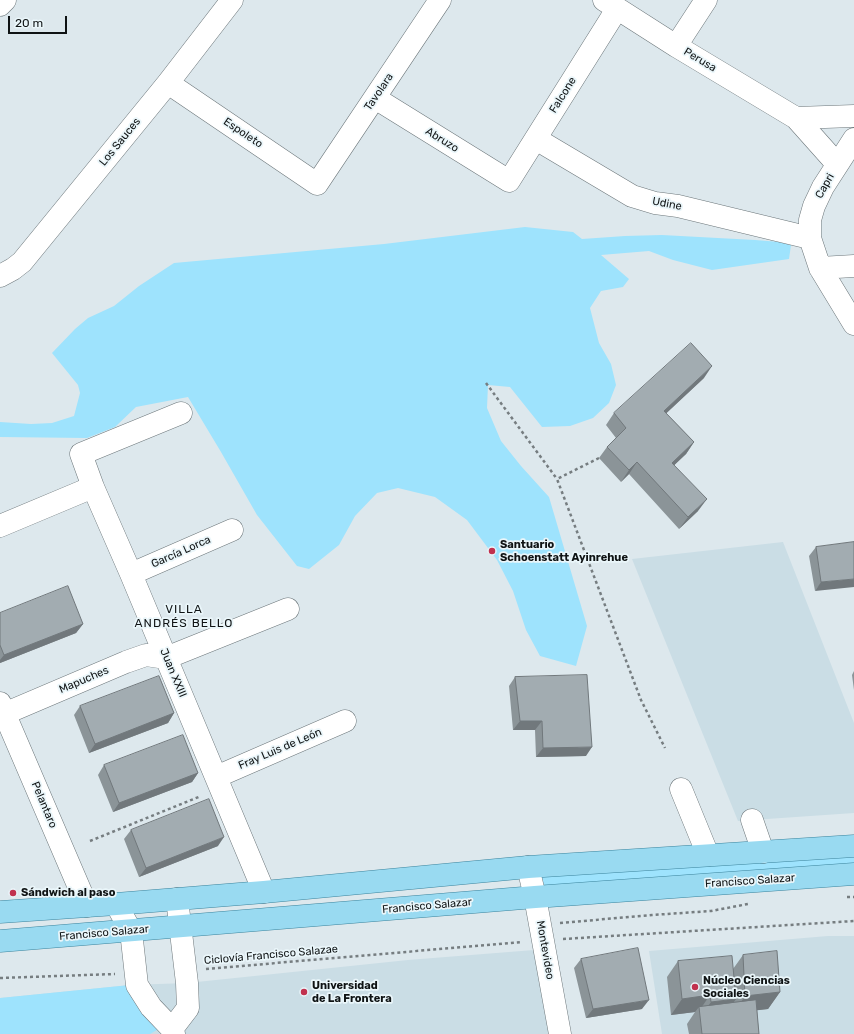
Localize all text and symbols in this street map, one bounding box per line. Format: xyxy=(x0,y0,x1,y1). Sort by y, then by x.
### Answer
scale bar xyxy=(10,8,69,34)
text: 20 m xyxy=(15,16,43,30)
street label: Perusa xyxy=(681,45,719,75)
street label: Tavolara xyxy=(362,71,396,113)
street label: Falcone xyxy=(547,75,579,115)
street label: Los Sauces xyxy=(97,115,143,169)
street label: Espoleto xyxy=(221,115,265,151)
street label: Abruzo xyxy=(423,125,461,155)
street label: Capri xyxy=(813,171,837,201)
street label: Udine xyxy=(651,195,683,213)
street label: García Lorca xyxy=(149,533,213,571)
place label: Santuario Schoenstatt Ayinrehue xyxy=(500,538,628,564)
marker: Santuario Schoenstatt Ayinrehue xyxy=(487,546,497,556)
district label: VILLA ANDRÉS BELLO xyxy=(135,603,233,631)
street label: Juan XXIII xyxy=(157,647,189,699)
street label: Mapuches xyxy=(57,664,111,696)
street label: Fray Luis de León xyxy=(236,725,324,773)
street label: Pelantaro xyxy=(28,780,60,830)
street label: Francisco Salazar xyxy=(705,871,795,891)
place label: Sándwich al paso xyxy=(21,886,115,900)
marker: Sándwich al paso xyxy=(8,888,18,898)
street label: Francisco Salazar xyxy=(382,896,472,916)
street label: Montevideo xyxy=(533,919,557,981)
street label: Francisco Salazar xyxy=(59,923,149,943)
street label: Ciclovía Francisco Salazae xyxy=(203,943,339,967)
place label: Núcleo Ciencias Sociales xyxy=(703,974,790,1000)
place label: Universidad de La Frontera xyxy=(312,979,392,1005)
marker: Núcleo Ciencias Sociales xyxy=(690,982,700,992)
marker: Universidad de La Frontera xyxy=(299,987,309,997)

